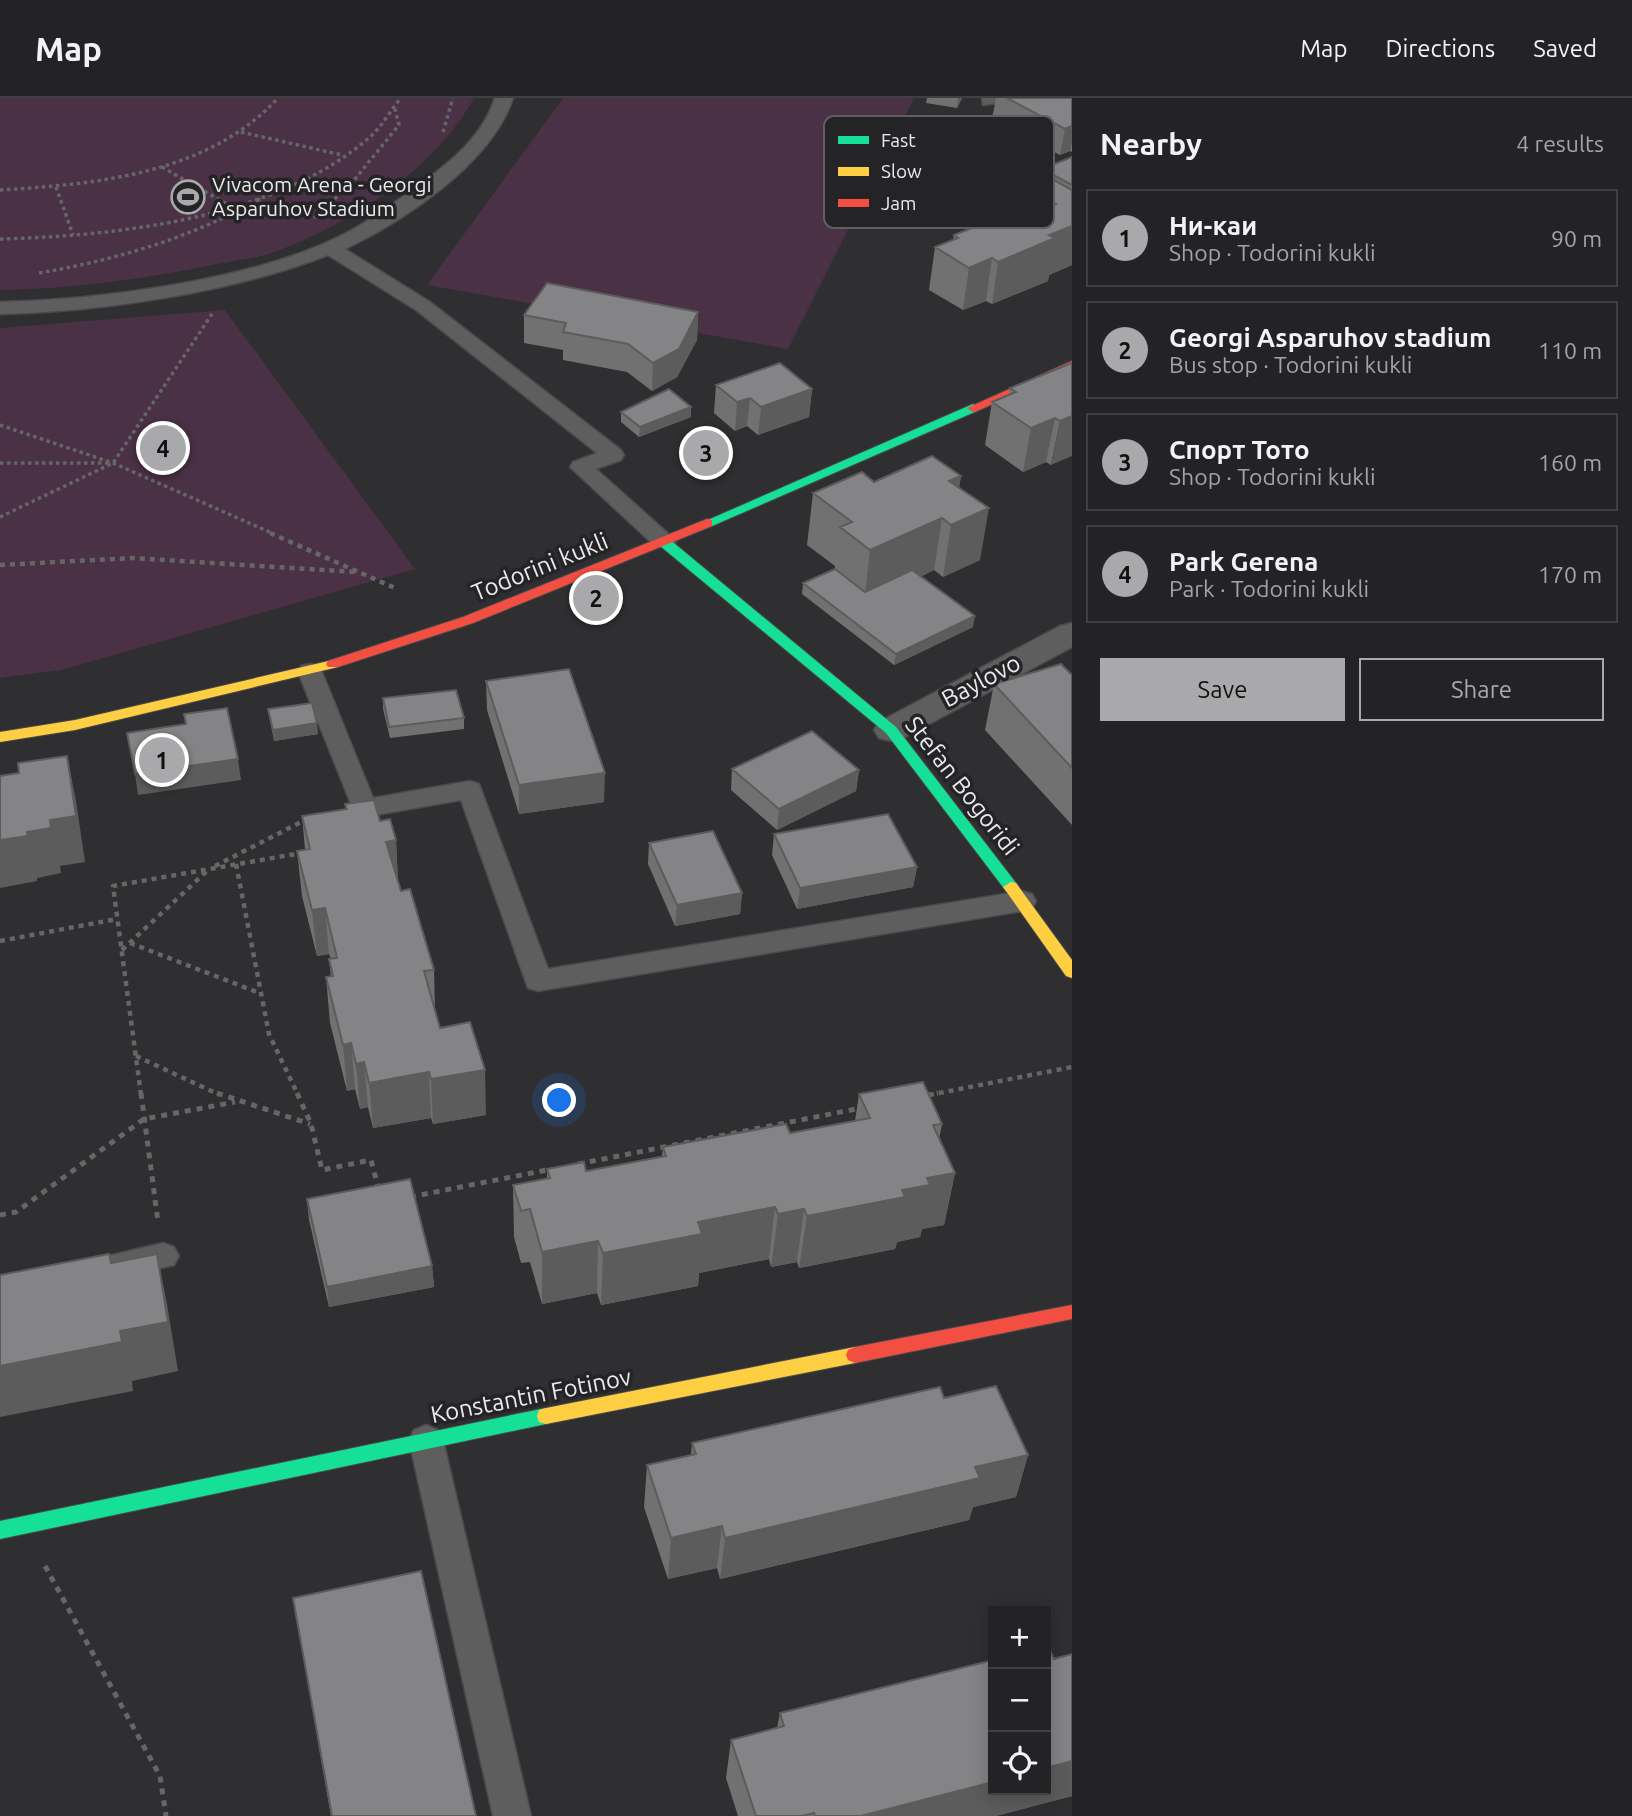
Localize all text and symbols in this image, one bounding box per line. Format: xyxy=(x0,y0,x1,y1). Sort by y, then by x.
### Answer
text: Map xyxy=(35,30,102,67)
text: Map xyxy=(1300,35,1347,62)
text: Directions xyxy=(1385,35,1495,62)
text: Saved xyxy=(1533,35,1597,62)
legend xyxy=(824,116,1054,228)
text: Nearby xyxy=(1100,127,1202,161)
text: Fast xyxy=(881,129,916,151)
text: 4 results xyxy=(1516,131,1604,156)
text: Slow xyxy=(881,160,922,182)
place label: Vivacom Arena - Georgi Asparuhov Stadium xyxy=(212,172,432,220)
sports icon: Vivacom Arena - Georgi Asparuhov Stadium xyxy=(169,178,207,216)
text: Jam xyxy=(881,192,917,214)
text: Ни-каи xyxy=(1169,211,1257,240)
text: 1 xyxy=(1119,226,1131,251)
text: 90 m xyxy=(1551,226,1602,251)
text: Shop · Todorini kukli xyxy=(1169,240,1376,265)
text: Georgi Asparuhov stadium xyxy=(1169,323,1492,352)
text: 2 xyxy=(1119,338,1131,363)
text: 110 m xyxy=(1538,338,1602,363)
text: Bus stop · Todorini kukli xyxy=(1169,352,1412,377)
pin: 4 xyxy=(140,422,186,474)
pin: 3 xyxy=(683,427,729,479)
text: Спорт Тото xyxy=(1169,435,1310,464)
text: 3 xyxy=(1119,450,1131,475)
text: 160 m xyxy=(1538,450,1602,475)
text: Shop · Todorini kukli xyxy=(1169,464,1376,489)
street label: Todorini kukli xyxy=(468,527,612,606)
text: Park Gerena xyxy=(1169,547,1318,576)
text: 4 xyxy=(1119,562,1131,587)
text: 170 m xyxy=(1538,562,1602,587)
pin: 2 xyxy=(573,572,619,624)
text: Park · Todorini kukli xyxy=(1169,576,1369,601)
street label: Baylovo xyxy=(937,649,1025,712)
button: Save xyxy=(1100,658,1345,721)
button: Share xyxy=(1359,658,1604,721)
street label: Stefan Bogoridi xyxy=(900,711,1025,860)
pin: 1 xyxy=(139,734,185,786)
your location xyxy=(542,1083,576,1117)
street label: Konstantin Fotinov xyxy=(428,1363,634,1428)
map controls xyxy=(988,1606,1051,1795)
button: + xyxy=(988,1606,1051,1669)
button: − xyxy=(988,1669,1051,1732)
button: locate xyxy=(988,1732,1051,1795)

